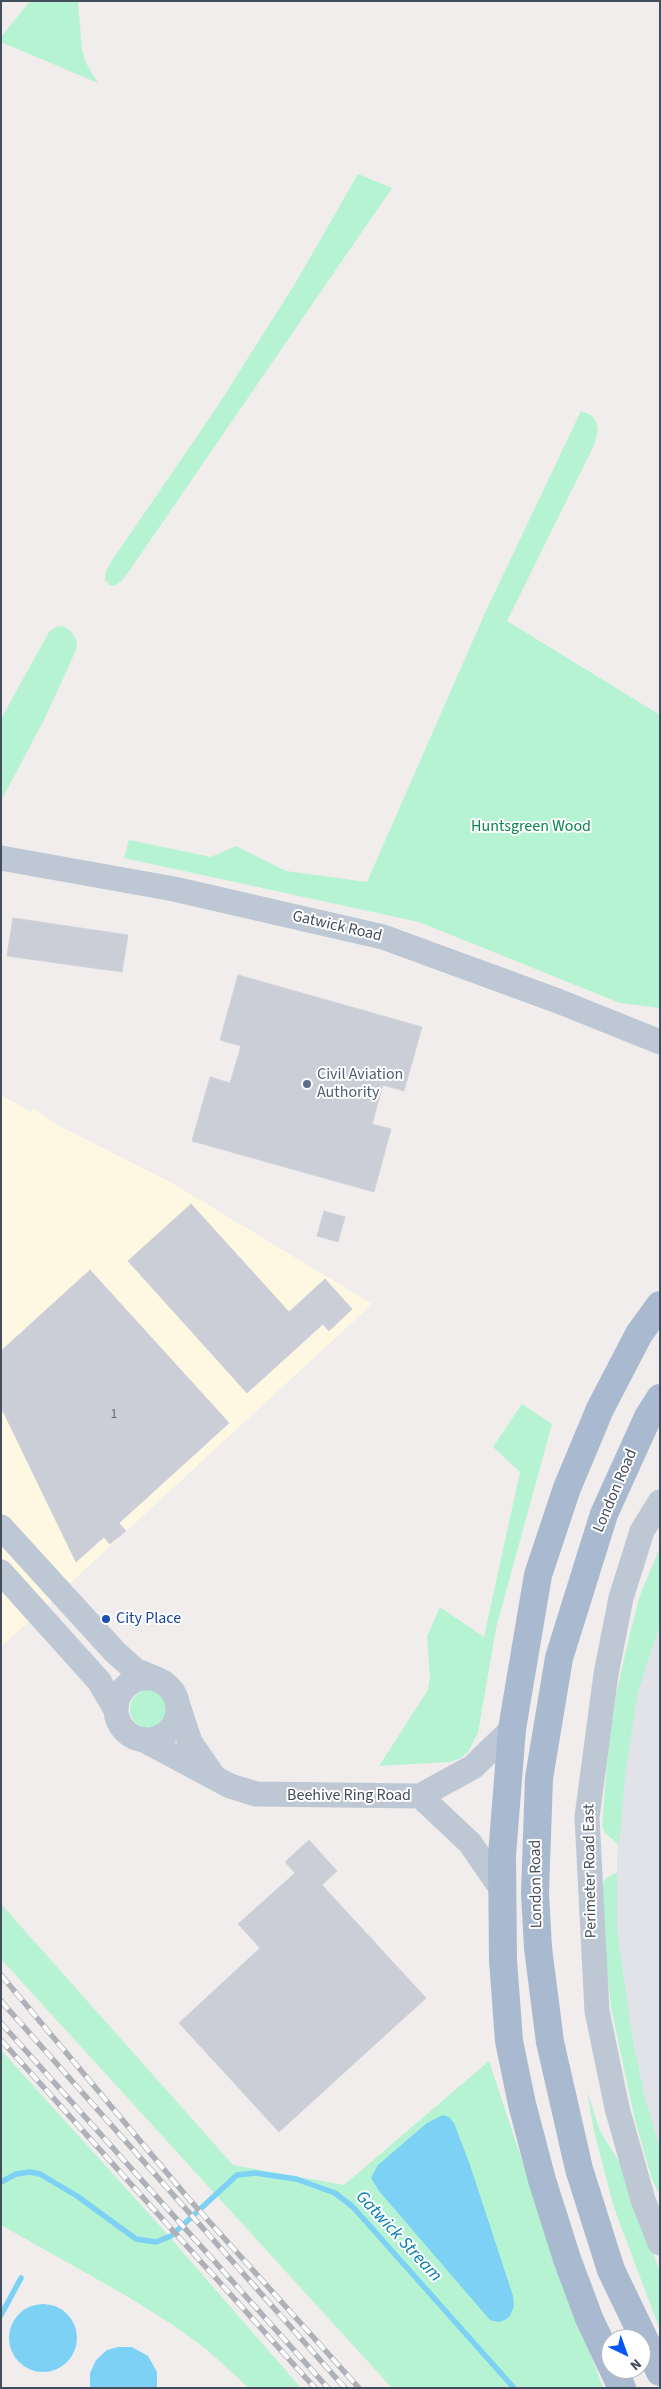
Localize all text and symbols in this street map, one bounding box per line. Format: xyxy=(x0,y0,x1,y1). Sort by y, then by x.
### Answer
park label: Huntsgreen Wood xyxy=(471,817,591,837)
street label: Gatwick Road xyxy=(290,907,384,947)
place label: Civil Aviation Authority xyxy=(317,1065,403,1103)
marker: Civil Aviation Authority xyxy=(301,1078,313,1090)
house number: 1 xyxy=(111,1407,117,1423)
street label: London Road xyxy=(590,1446,642,1536)
place label: City Place xyxy=(116,1609,181,1629)
marker: City Place xyxy=(100,1613,112,1625)
street label: Beehive Ring Road xyxy=(287,1786,411,1806)
street label: Perimeter Road East xyxy=(580,1803,602,1939)
street label: London Road xyxy=(527,1839,547,1929)
water label: Gatwick Stream xyxy=(350,2187,446,2287)
north arrow xyxy=(601,2329,651,2379)
text: N xyxy=(625,2354,646,2375)

